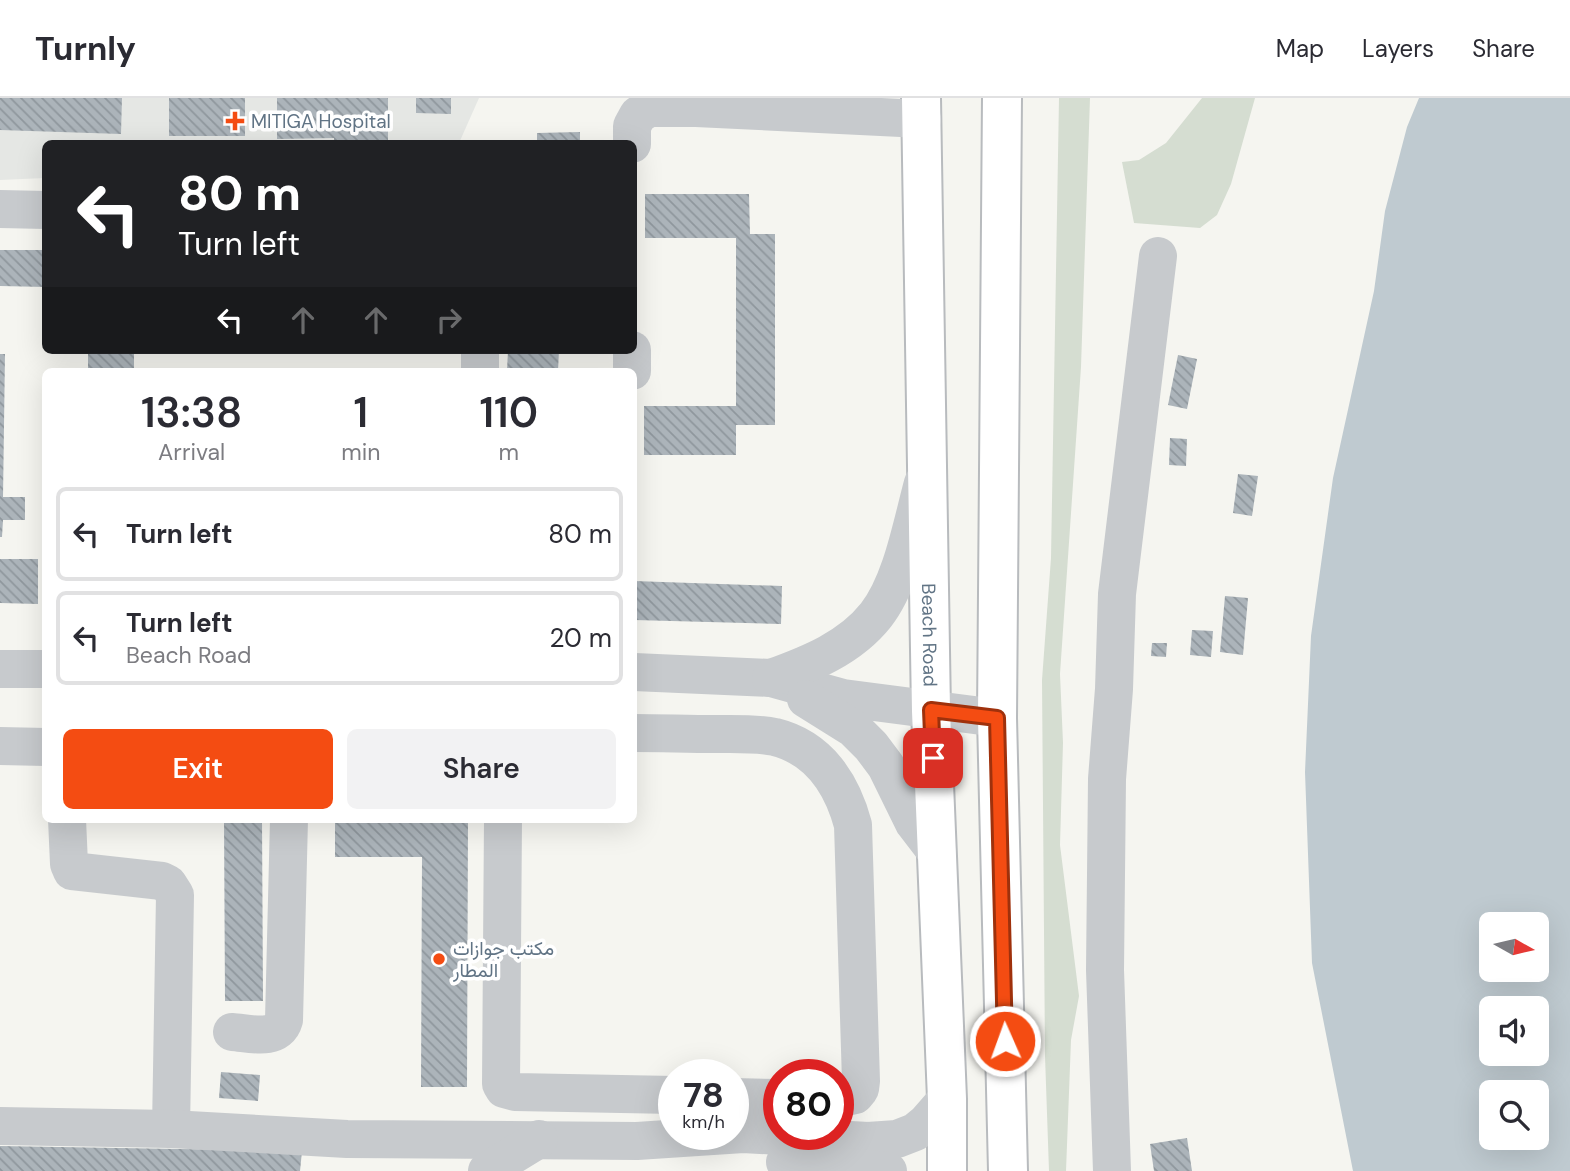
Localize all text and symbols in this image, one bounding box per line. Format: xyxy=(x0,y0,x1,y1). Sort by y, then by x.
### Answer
text: Turnly xyxy=(35,27,136,70)
text: Map xyxy=(1276,33,1324,64)
text: Layers xyxy=(1362,33,1434,64)
text: Share xyxy=(1472,33,1535,64)
place label: MITIGA Hospital xyxy=(251,109,391,134)
marker: MITIGA Hospital xyxy=(225,111,245,131)
text: 80 m xyxy=(178,161,301,225)
icon: left xyxy=(63,168,154,259)
text: Turn left xyxy=(178,223,300,265)
icon: left xyxy=(211,301,249,339)
icon: ahead xyxy=(284,301,322,339)
icon: ahead xyxy=(357,301,395,339)
icon: right xyxy=(430,301,468,339)
text: 13:38 xyxy=(141,385,242,440)
text: 1 xyxy=(354,385,368,440)
text: 110 xyxy=(479,385,538,440)
text: Arrival xyxy=(158,437,225,467)
text: min xyxy=(341,437,380,467)
text: m xyxy=(498,437,519,467)
icon: left xyxy=(67,515,105,553)
text: Turn left xyxy=(126,517,233,551)
text: 80 m xyxy=(548,517,612,551)
street label: Beach Road xyxy=(916,583,943,687)
text: Turn left xyxy=(126,606,233,640)
icon: left xyxy=(67,619,105,657)
text: 20 m xyxy=(549,621,612,655)
text: Beach Road xyxy=(126,640,252,670)
pin xyxy=(903,728,963,788)
button: Exit xyxy=(63,729,333,809)
button: Share xyxy=(347,729,616,809)
icon: arrive xyxy=(914,739,952,777)
north arrow xyxy=(1479,912,1549,982)
map controls xyxy=(1479,912,1549,1150)
place label: مكتب جوازات المطار xyxy=(452,936,554,983)
marker: مكتب جوازات المطار xyxy=(431,951,447,967)
button: sound xyxy=(1479,996,1549,1066)
position arrow xyxy=(968,1004,1042,1078)
speed limit sign: 80 xyxy=(763,1059,854,1150)
text: 78 xyxy=(683,1072,724,1118)
button: search xyxy=(1479,1080,1549,1150)
text: km/h xyxy=(682,1110,725,1134)

